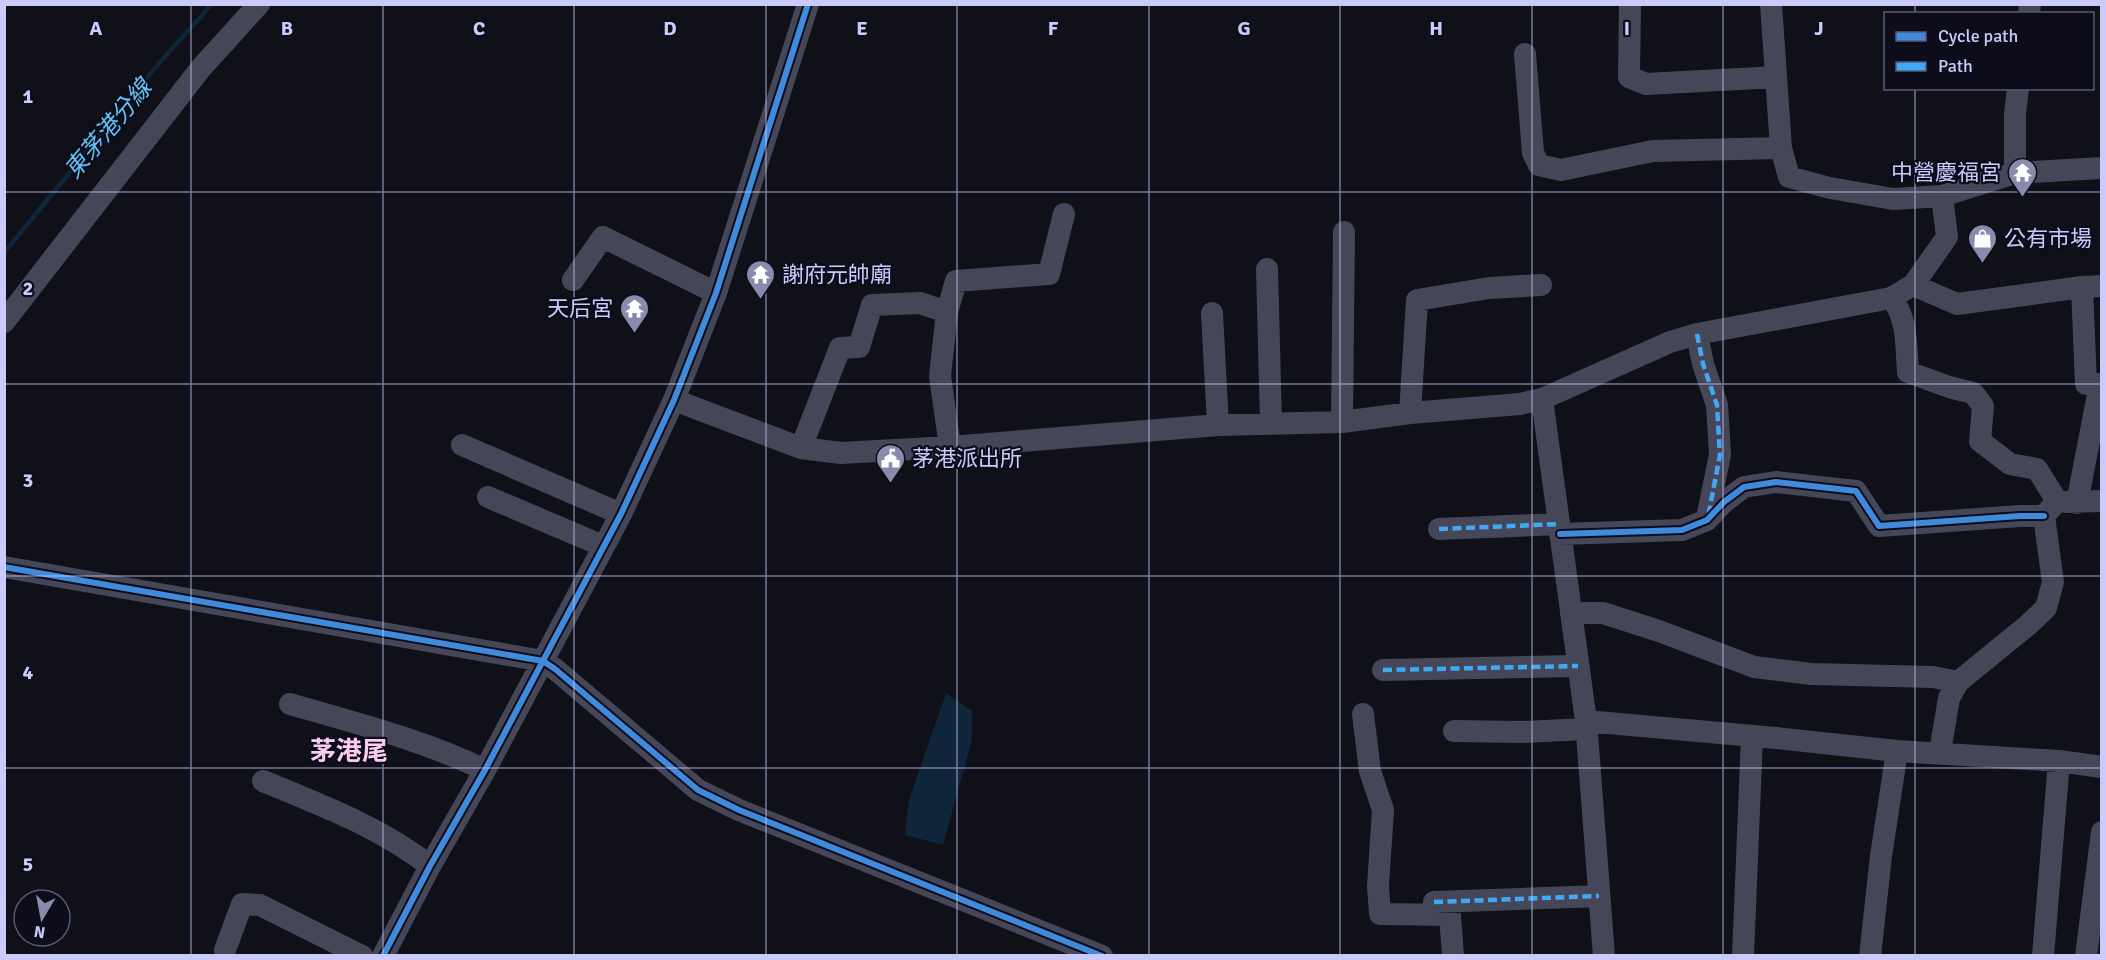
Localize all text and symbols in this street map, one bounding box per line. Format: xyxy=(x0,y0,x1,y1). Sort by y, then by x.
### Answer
legend xyxy=(1884,12,2094,90)
text: A xyxy=(90,16,103,41)
text: B xyxy=(281,16,293,41)
text: C xyxy=(473,16,485,41)
text: D xyxy=(663,16,677,41)
text: E xyxy=(856,16,868,41)
text: F xyxy=(1048,16,1059,41)
text: G xyxy=(1237,16,1251,41)
text: H xyxy=(1429,16,1443,41)
text: I xyxy=(1624,16,1630,41)
text: J xyxy=(1814,16,1824,41)
text: Cycle path xyxy=(1938,25,2018,47)
text: Path xyxy=(1938,55,1973,77)
water label: 東茅港分線 xyxy=(58,71,160,185)
text: 1 xyxy=(23,84,34,109)
temple icon: 中營慶福宮 xyxy=(2006,156,2038,198)
place label: 中營慶福宮 xyxy=(1891,159,2001,186)
shop icon: 公有市場 xyxy=(1967,222,1999,264)
place label: 公有市場 xyxy=(2004,225,2092,252)
temple icon: 謝府元帥廟 xyxy=(745,258,777,300)
place label: 謝府元帥廟 xyxy=(782,261,892,288)
text: 2 xyxy=(23,276,33,301)
temple icon: 天后宮 xyxy=(618,292,650,334)
place label: 天后宮 xyxy=(547,295,613,322)
public building icon: 茅港派出所 xyxy=(875,442,907,484)
place label: 茅港派出所 xyxy=(912,445,1022,472)
text: 3 xyxy=(23,468,33,493)
text: 4 xyxy=(23,660,34,685)
district label: 茅港尾 xyxy=(310,736,388,768)
text: 5 xyxy=(23,852,33,877)
north arrow xyxy=(12,888,72,948)
text: N xyxy=(32,921,47,943)

